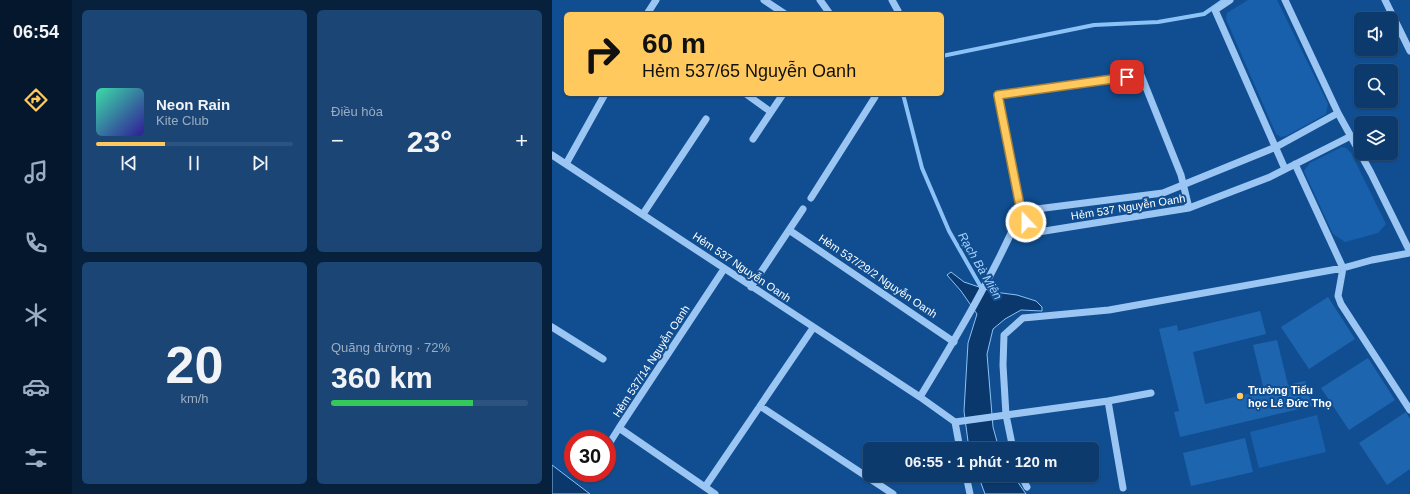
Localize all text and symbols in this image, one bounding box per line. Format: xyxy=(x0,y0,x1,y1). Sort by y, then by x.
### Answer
map controls xyxy=(1354,12,1398,160)
button: sound xyxy=(1354,12,1398,56)
text: 06:54 xyxy=(13,22,59,42)
icon: right xyxy=(576,28,628,80)
text: 60 m xyxy=(642,28,706,59)
pin xyxy=(1110,60,1144,94)
text: Hẻm 537/65 Nguyễn Oanh xyxy=(642,61,856,81)
button: search xyxy=(1354,64,1398,108)
icon: arrive xyxy=(1116,66,1138,88)
icon: directions xyxy=(22,86,50,114)
text: Neon Rain xyxy=(156,96,230,113)
text: Điều hòa xyxy=(331,104,383,119)
text: Kite Club xyxy=(156,113,209,128)
button: layers xyxy=(1354,116,1398,160)
text: 23° xyxy=(407,125,452,158)
text: − xyxy=(331,128,344,153)
text: + xyxy=(515,128,528,153)
icon: previous xyxy=(118,152,140,174)
icon: pause xyxy=(183,152,205,174)
icon: next xyxy=(249,152,271,174)
icon: music xyxy=(22,158,50,186)
street label: Hẻm 537 Nguyễn Oanh xyxy=(1070,192,1186,222)
position arrow xyxy=(1005,201,1047,243)
icon: phone xyxy=(22,229,50,257)
street label: Hẻm 537 Nguyễn Oanh xyxy=(691,230,793,304)
water label: Rạch Bà Miên xyxy=(955,230,1005,302)
street label: Hẻm 537/29/2 Nguyễn Oanh xyxy=(817,232,939,320)
icon: climate xyxy=(22,301,50,329)
street label: Hẻm 537/14 Nguyễn Oanh xyxy=(610,303,692,419)
text: 20 xyxy=(166,336,223,394)
text: Quãng đường · 72% xyxy=(331,340,450,355)
text: 360 km xyxy=(331,361,433,394)
icon: car xyxy=(22,373,50,401)
place label: Trường Tiểu học Lê Đức Thọ xyxy=(1248,384,1332,410)
text: km/h xyxy=(180,391,209,406)
marker: Trường Tiểu học Lê Đức Thọ xyxy=(1235,391,1245,401)
speed limit sign: 30 xyxy=(564,430,616,482)
icon: filters xyxy=(22,444,50,472)
text: 06:55 · 1 phút · 120 m xyxy=(905,453,1057,470)

